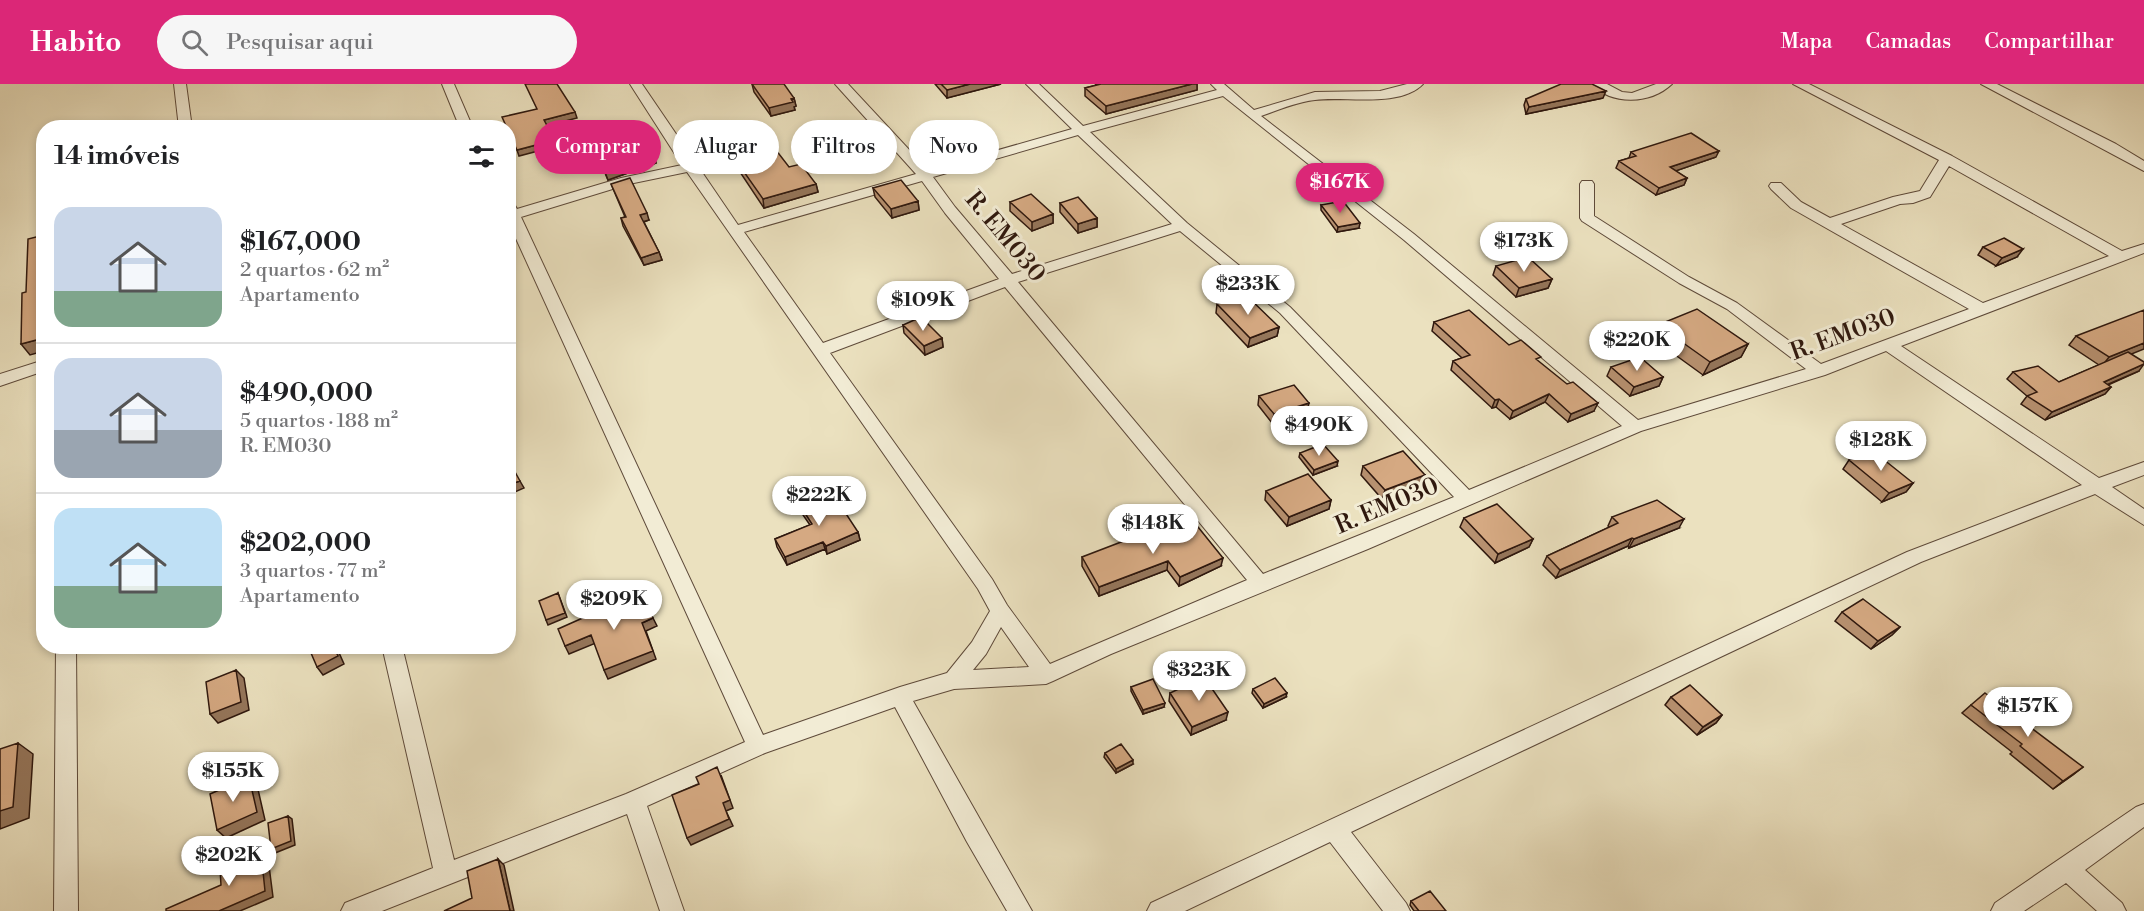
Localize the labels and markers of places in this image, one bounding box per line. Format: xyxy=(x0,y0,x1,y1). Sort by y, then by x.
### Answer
pin: $167K xyxy=(1298,163,1382,214)
pin: $173K xyxy=(1482,222,1566,273)
pin: $233K xyxy=(1206,265,1290,316)
pin: $109K xyxy=(881,281,965,332)
pin: $220K xyxy=(1595,321,1679,372)
pin: $490K xyxy=(1277,406,1361,457)
pin: $128K xyxy=(1839,421,1923,472)
pin: $222K xyxy=(777,476,861,527)
pin: $148K xyxy=(1111,504,1195,555)
pin: $209K xyxy=(572,580,656,631)
pin: $323K xyxy=(1157,651,1241,702)
pin: $157K xyxy=(1986,687,2070,738)
pin: $155K xyxy=(191,752,275,803)
pin: $202K xyxy=(187,836,271,887)

